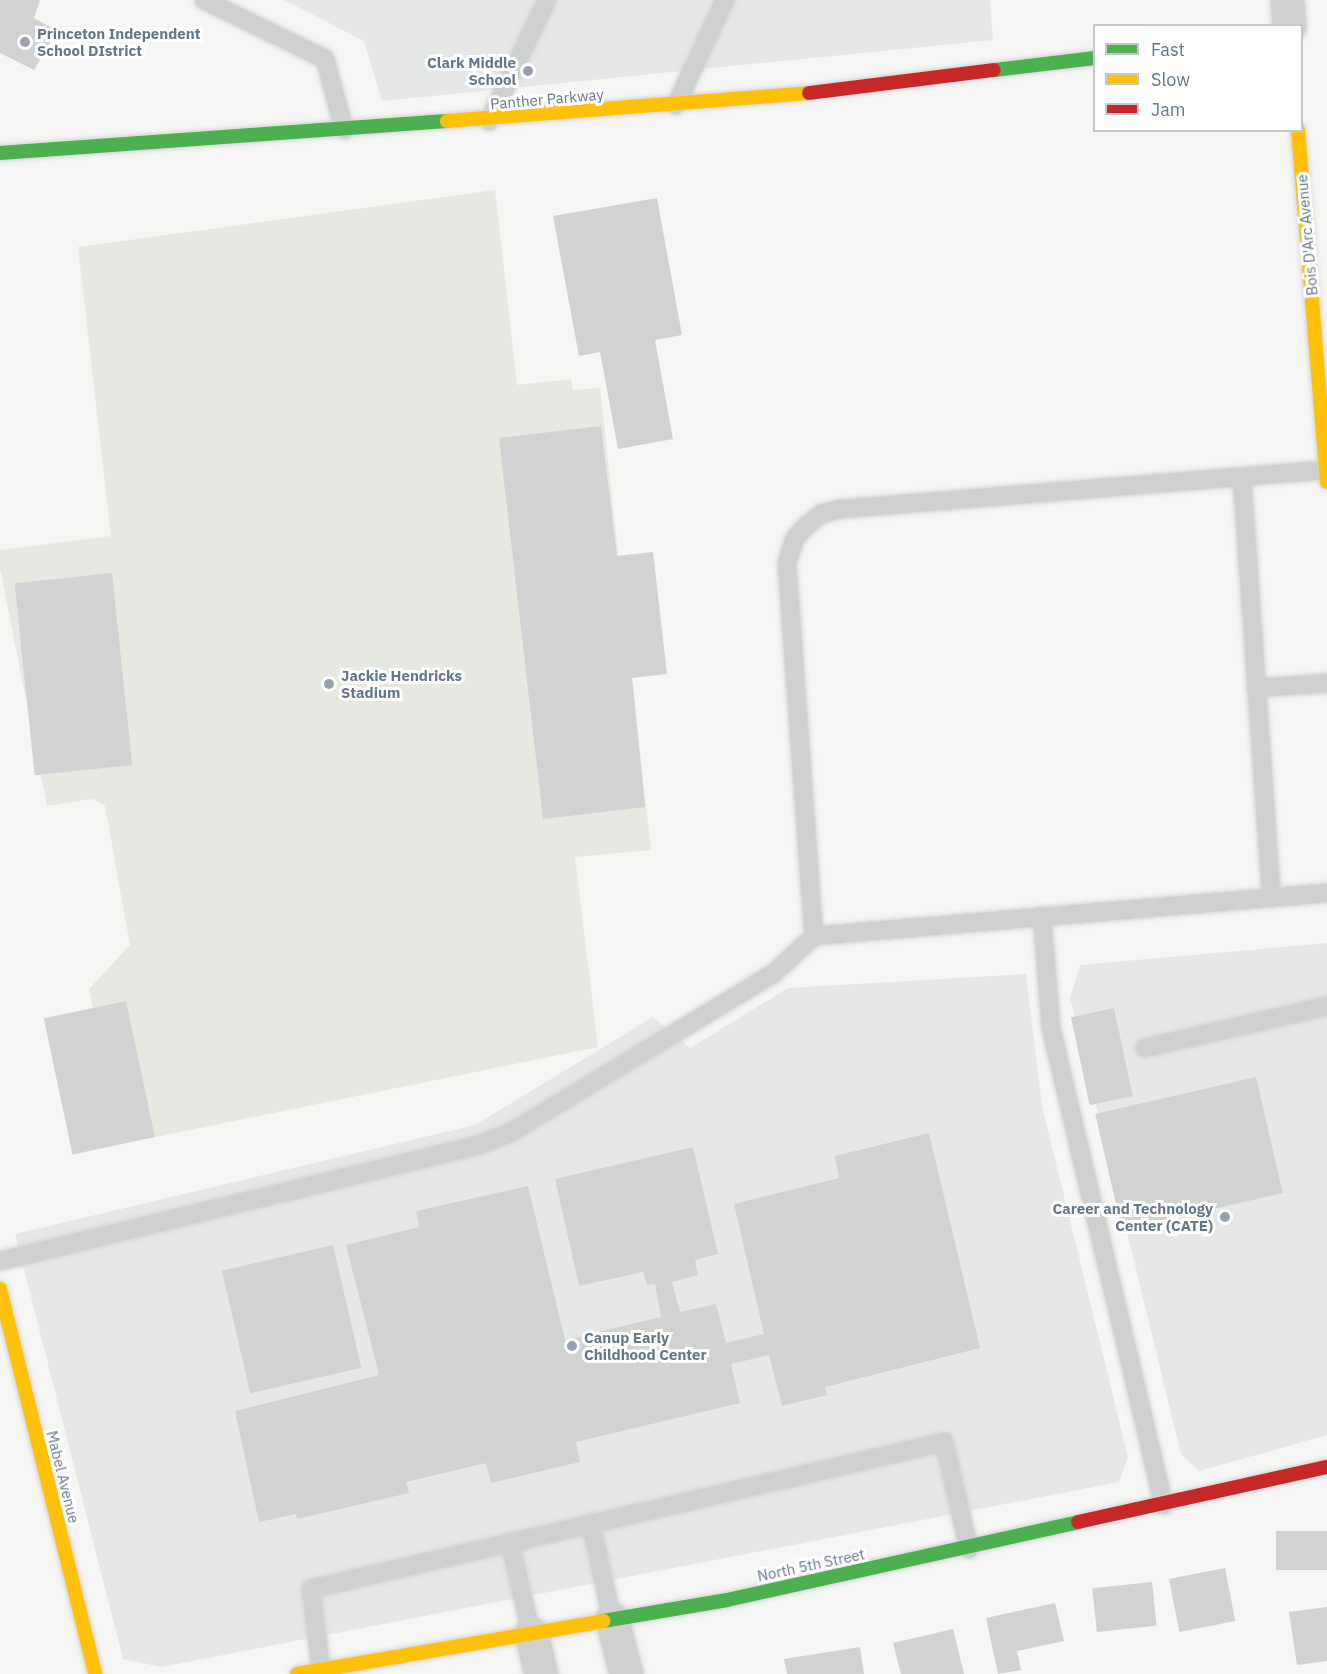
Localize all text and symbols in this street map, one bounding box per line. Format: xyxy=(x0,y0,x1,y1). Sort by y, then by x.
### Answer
place label: Princeton Independent School DIstrict xyxy=(37,24,200,59)
legend xyxy=(1093,24,1303,132)
marker: Princeton Independent School DIstrict xyxy=(18,35,32,49)
text: Fast xyxy=(1151,38,1185,61)
place label: Clark Middle School xyxy=(427,53,516,88)
marker: Clark Middle School xyxy=(521,64,535,78)
text: Slow xyxy=(1151,68,1190,91)
street label: Panther Parkway xyxy=(490,85,604,113)
text: Jam xyxy=(1151,98,1186,121)
street label: Bois D'Arc Avenue xyxy=(1293,174,1321,296)
place label: Jackie Hendricks Stadium xyxy=(341,666,462,701)
marker: Jackie Hendricks Stadium xyxy=(322,677,336,691)
place label: Career and Technology Center (CATE) xyxy=(1052,1199,1213,1234)
marker: Career and Technology Center (CATE) xyxy=(1218,1210,1232,1224)
place label: Canup Early Childhood Center xyxy=(584,1328,706,1363)
marker: Canup Early Childhood Center xyxy=(565,1339,579,1353)
street label: Mabel Avenue xyxy=(43,1429,83,1525)
street label: North 5th Street xyxy=(756,1545,866,1585)

